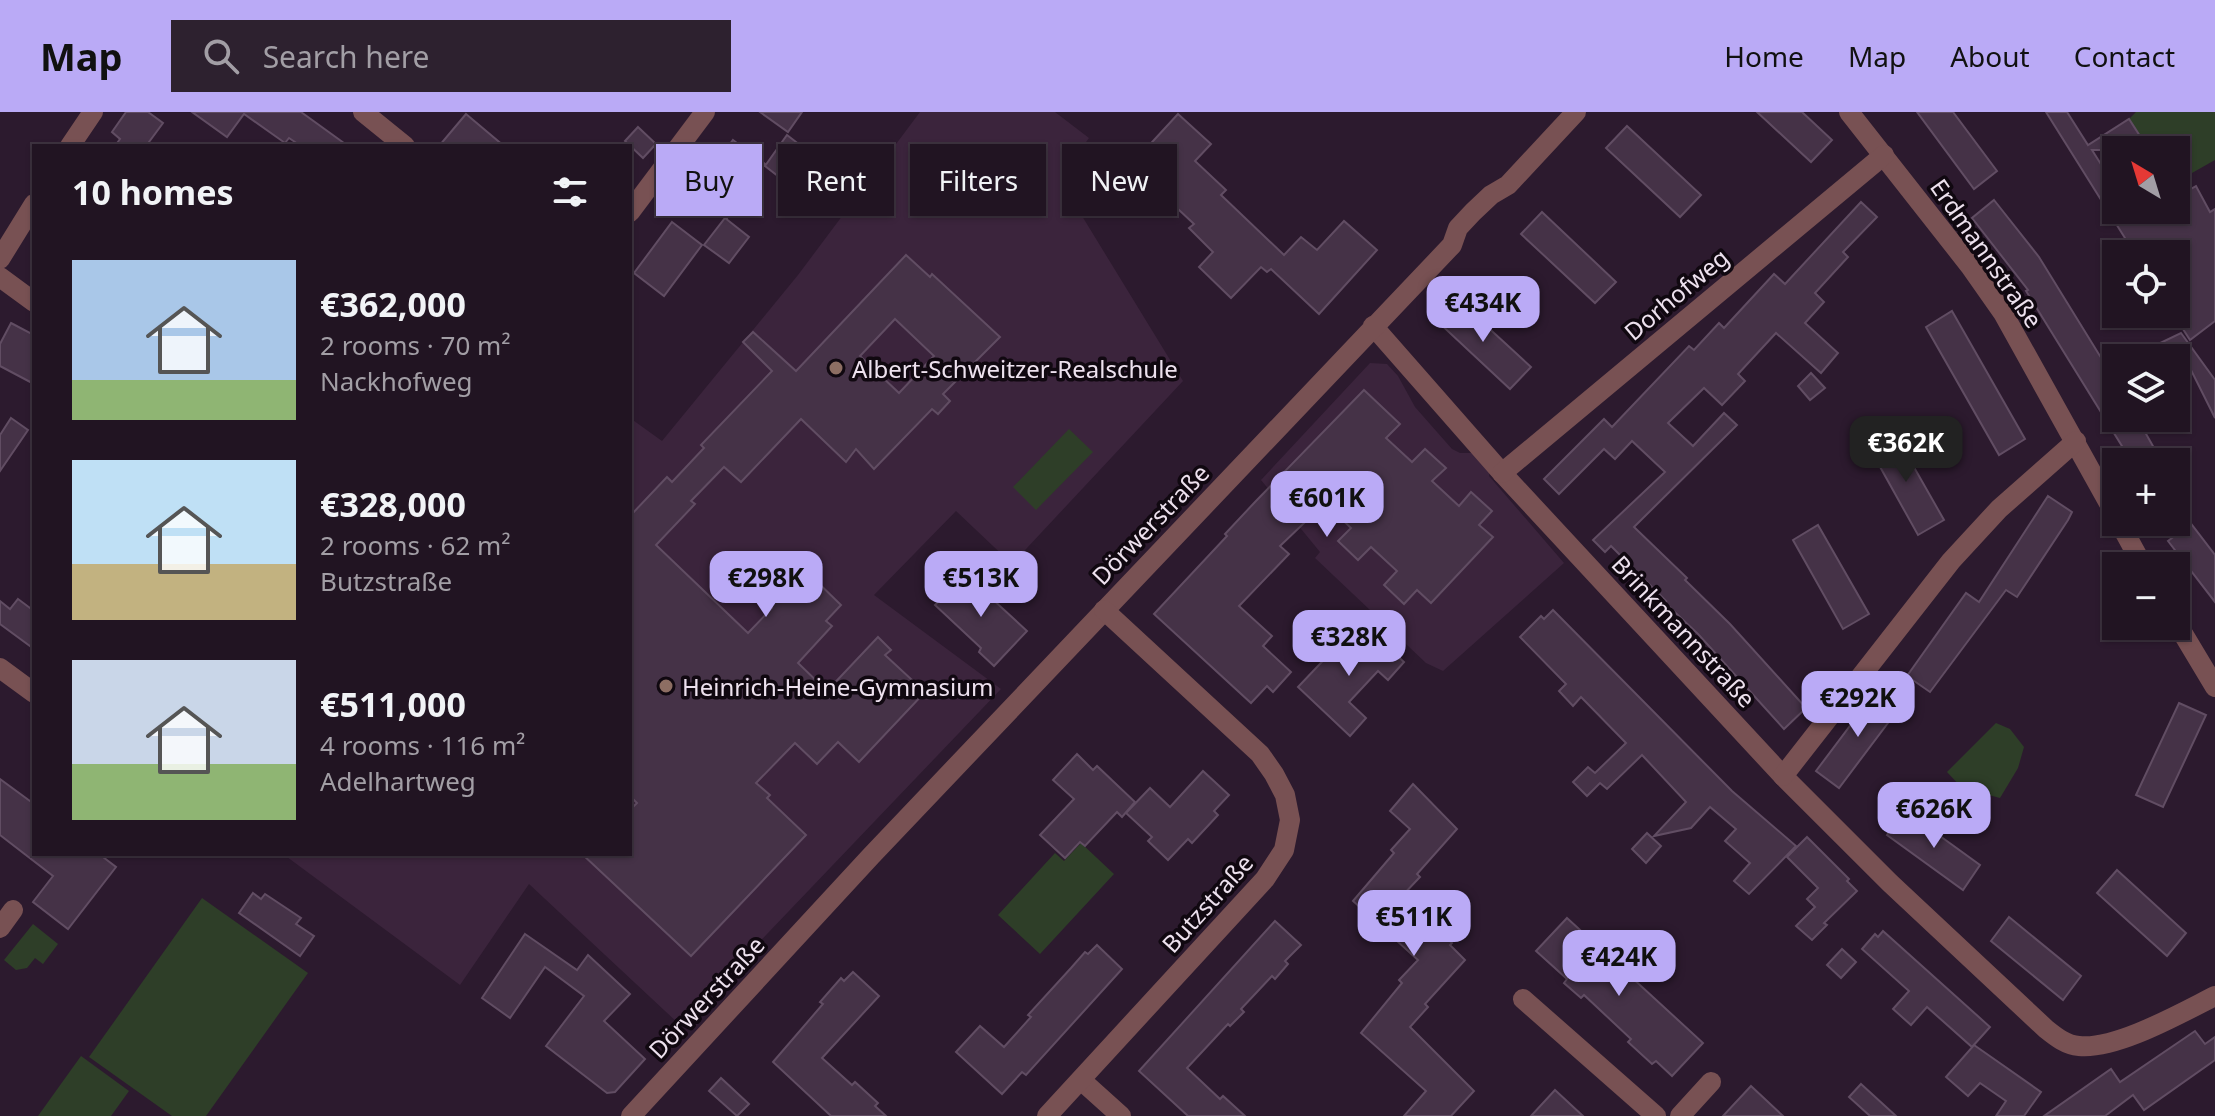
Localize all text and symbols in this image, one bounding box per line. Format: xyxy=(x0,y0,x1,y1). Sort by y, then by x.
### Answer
search box xyxy=(171,20,731,92)
text: Map xyxy=(40,30,123,82)
icon: search xyxy=(199,34,243,78)
text: Search here xyxy=(263,36,430,77)
text: Home xyxy=(1724,37,1804,75)
text: Map xyxy=(1848,37,1906,75)
text: About xyxy=(1950,37,2030,75)
text: Contact xyxy=(2074,37,2175,75)
north arrow xyxy=(2102,136,2190,224)
map controls xyxy=(2102,136,2190,640)
chip: Buy xyxy=(656,144,762,216)
chip: Rent xyxy=(778,144,894,216)
chip: Filters xyxy=(910,144,1046,216)
chip: New xyxy=(1062,144,1177,216)
text: 10 homes xyxy=(72,169,234,215)
icon: filters xyxy=(548,170,592,214)
street label: Erdmannstraße xyxy=(1923,172,2051,334)
button: locate xyxy=(2102,240,2190,328)
street label: Dorhofweg xyxy=(1617,241,1735,347)
pin: €434K xyxy=(1427,276,1539,344)
text: €362,000 xyxy=(320,281,466,327)
text: €434K xyxy=(1445,284,1521,320)
icon: home xyxy=(136,292,232,388)
text: 2 rooms · 70 m² xyxy=(320,327,510,363)
button: layers xyxy=(2102,344,2190,432)
place label: Albert-Schweitzer-Realschule xyxy=(852,352,1178,385)
marker: Albert-Schweitzer-Realschule xyxy=(827,359,845,377)
text: Nackhofweg xyxy=(320,363,473,399)
pin: €362K xyxy=(1850,416,1962,484)
text: €362K xyxy=(1868,424,1944,460)
button: + xyxy=(2102,448,2190,536)
street label: Dörwerstraße xyxy=(1084,456,1216,592)
pin: €601K xyxy=(1271,471,1383,539)
text: €601K xyxy=(1289,479,1365,515)
text: €328,000 xyxy=(320,481,466,527)
icon: home xyxy=(136,492,232,588)
text: 2 rooms · 62 m² xyxy=(320,527,510,563)
street label: Brinkmannstraße xyxy=(1605,548,1763,714)
pin: €298K xyxy=(710,551,822,619)
pin: €513K xyxy=(925,551,1037,619)
button: − xyxy=(2102,552,2190,640)
text: €298K xyxy=(728,559,804,595)
text: €513K xyxy=(943,559,1019,595)
text: Butzstraße xyxy=(320,563,452,599)
pin: €328K xyxy=(1293,610,1405,678)
text: €328K xyxy=(1311,618,1387,654)
place label: Heinrich-Heine-Gymnasium xyxy=(682,670,994,703)
pin: €292K xyxy=(1802,671,1914,739)
marker: Heinrich-Heine-Gymnasium xyxy=(657,677,675,695)
text: €292K xyxy=(1820,679,1896,715)
text: €511,000 xyxy=(320,681,466,727)
icon: home xyxy=(136,692,232,788)
text: 4 rooms · 116 m² xyxy=(320,727,525,763)
text: Adelhartweg xyxy=(320,763,476,799)
pin: €626K xyxy=(1878,782,1990,850)
text: €626K xyxy=(1896,790,1972,826)
street label: Butzstraße xyxy=(1154,847,1260,959)
pin: €511K xyxy=(1358,890,1470,958)
text: €511K xyxy=(1376,898,1452,934)
street label: Dörwerstraße xyxy=(641,929,771,1065)
pin: €424K xyxy=(1563,930,1675,998)
text: €424K xyxy=(1581,938,1657,974)

